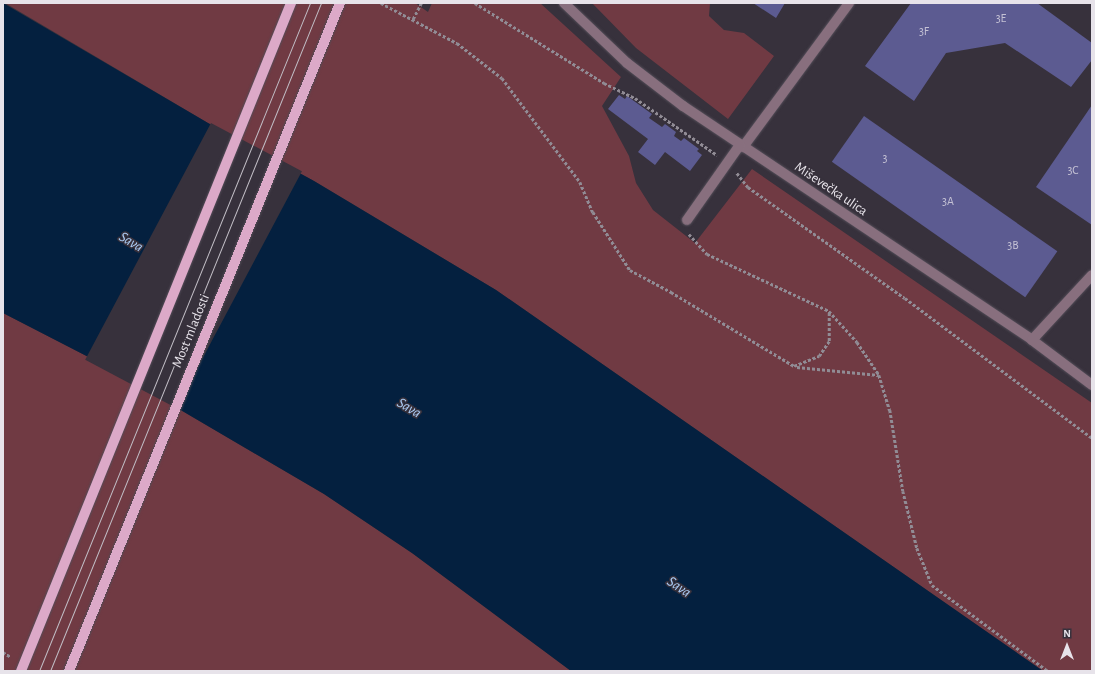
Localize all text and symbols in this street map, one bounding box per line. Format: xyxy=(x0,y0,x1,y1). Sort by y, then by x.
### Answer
house number: 3E xyxy=(996,12,1006,26)
house number: 3F xyxy=(919,25,929,39)
house number: 3 xyxy=(883,152,887,166)
street label: Miševečka ulica xyxy=(791,158,871,220)
house number: 3C xyxy=(1067,164,1079,178)
house number: 3A xyxy=(942,195,954,209)
water label: Sava xyxy=(116,228,146,256)
house number: 3B xyxy=(1007,239,1019,253)
street label: Most mladosti xyxy=(169,292,213,370)
water label: Sava xyxy=(394,394,424,422)
water label: Sava xyxy=(664,572,694,602)
north arrow xyxy=(1047,626,1087,666)
text: N xyxy=(1063,628,1071,639)

